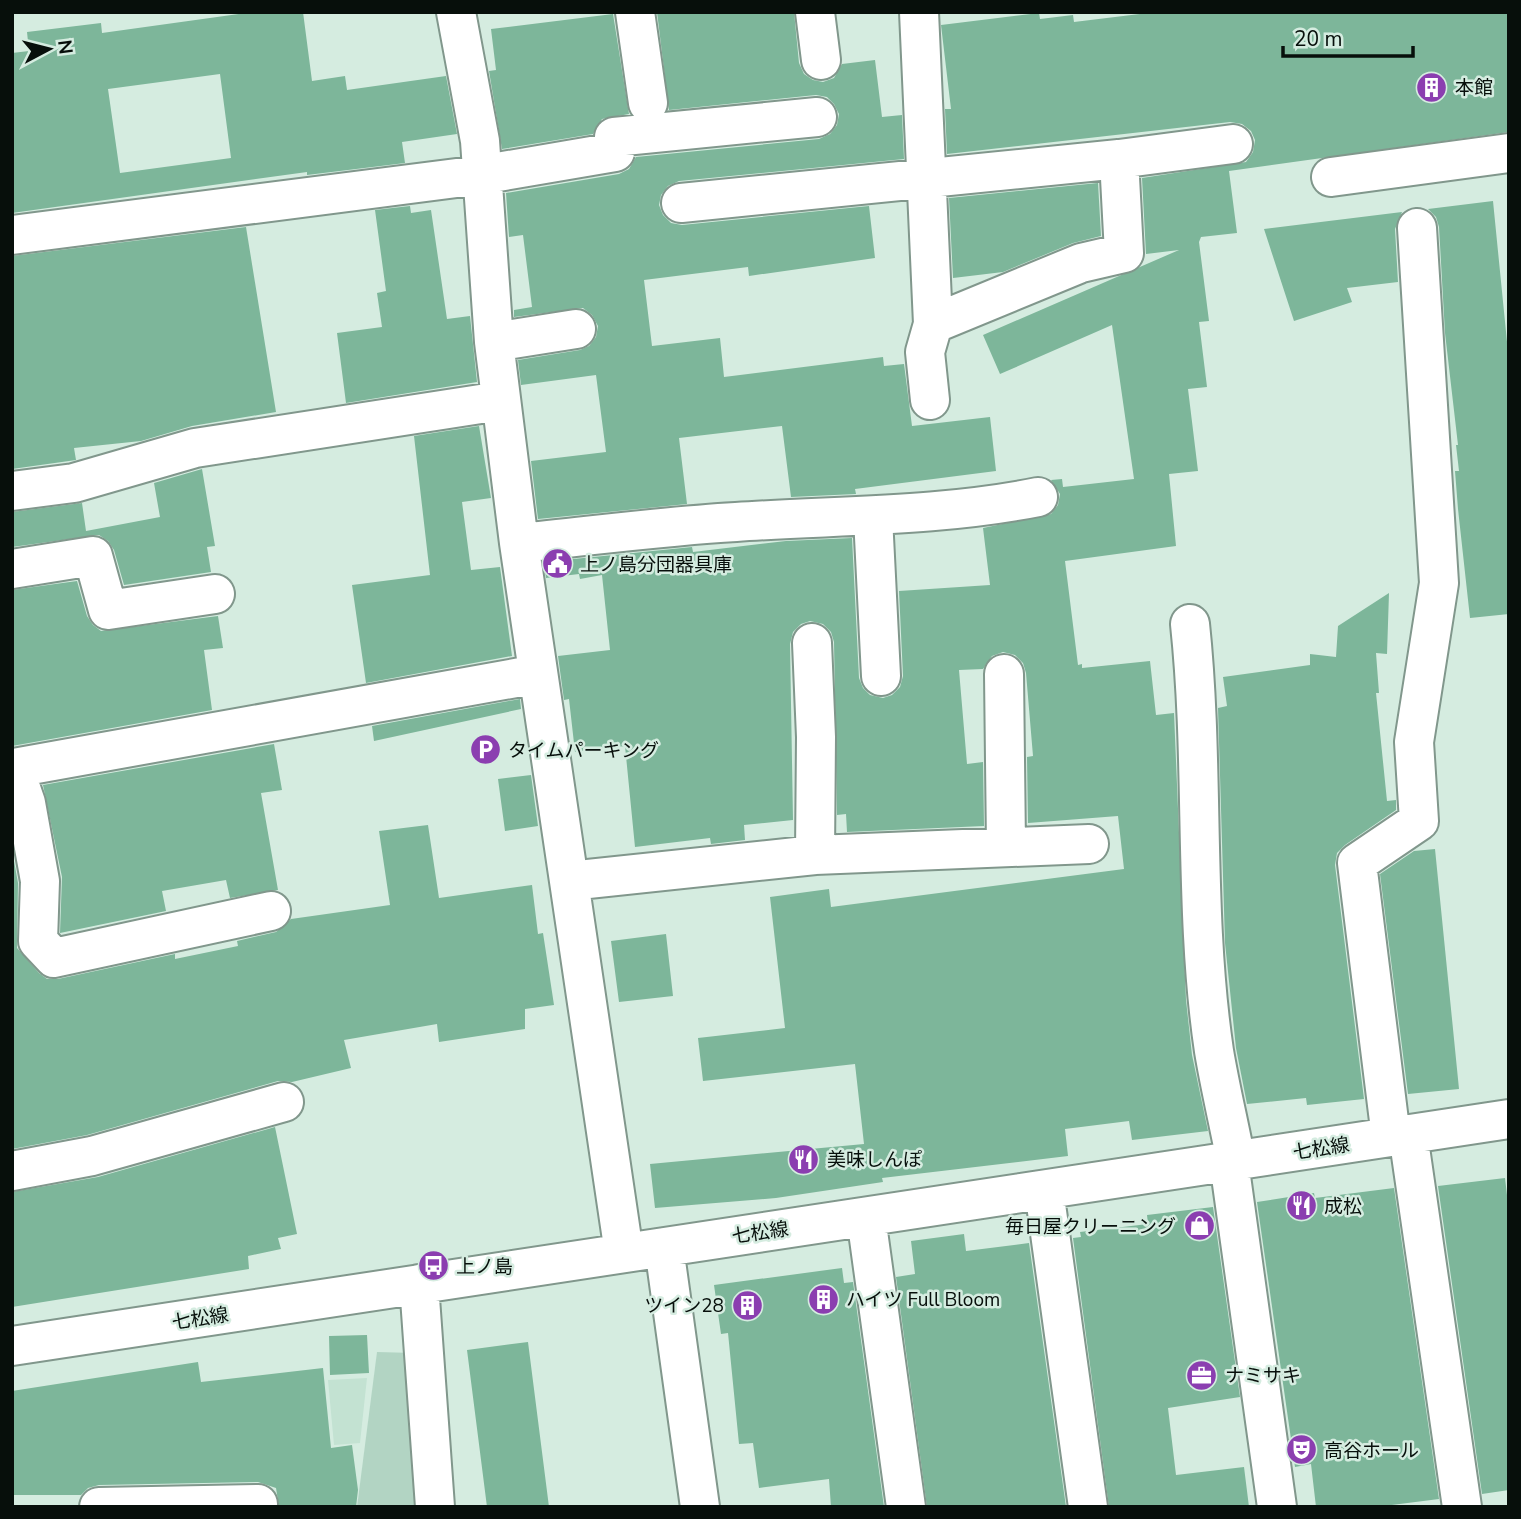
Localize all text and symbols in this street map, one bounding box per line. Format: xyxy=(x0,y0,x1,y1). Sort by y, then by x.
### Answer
north arrow xyxy=(14,14,84,84)
scale bar xyxy=(1283,14,1412,58)
text: 20 m xyxy=(1294,25,1343,53)
text: N xyxy=(51,38,79,56)
building icon: 本館 xyxy=(1415,70,1449,104)
place label: 本館 xyxy=(1455,75,1493,101)
public building icon: 上ノ島分団器具庫 xyxy=(540,547,574,581)
place label: 上ノ島分団器具庫 xyxy=(580,552,732,578)
parking icon: タイムパーキング xyxy=(468,733,502,767)
place label: タイムパーキング xyxy=(508,738,659,764)
street label: 七松線 xyxy=(1291,1132,1351,1166)
restaurant icon: 美味しんぽ xyxy=(787,1142,821,1176)
place label: 美味しんぽ xyxy=(827,1147,922,1173)
restaurant icon: 成松 xyxy=(1284,1189,1318,1223)
place label: 成松 xyxy=(1324,1194,1362,1220)
shop icon: 毎日屋クリーニング xyxy=(1182,1209,1216,1243)
place label: 毎日屋クリーニング xyxy=(1005,1214,1176,1240)
street label: 七松線 xyxy=(730,1216,790,1250)
bus stop icon: 上ノ島 xyxy=(416,1249,450,1283)
place label: 上ノ島 xyxy=(456,1254,513,1280)
building icon: ハイツ Full Bloom xyxy=(806,1282,840,1316)
place label: ハイツ Full Bloom xyxy=(846,1287,1000,1313)
building icon: ツイン28 xyxy=(730,1288,764,1322)
place label: ツイン28 xyxy=(644,1293,724,1319)
street label: 七松線 xyxy=(170,1302,230,1336)
office icon: ナミサキ xyxy=(1185,1358,1219,1392)
place label: ナミサキ xyxy=(1225,1363,1301,1389)
theatre icon: 高谷ホール xyxy=(1284,1433,1318,1467)
place label: 高谷ホール xyxy=(1324,1438,1419,1464)

